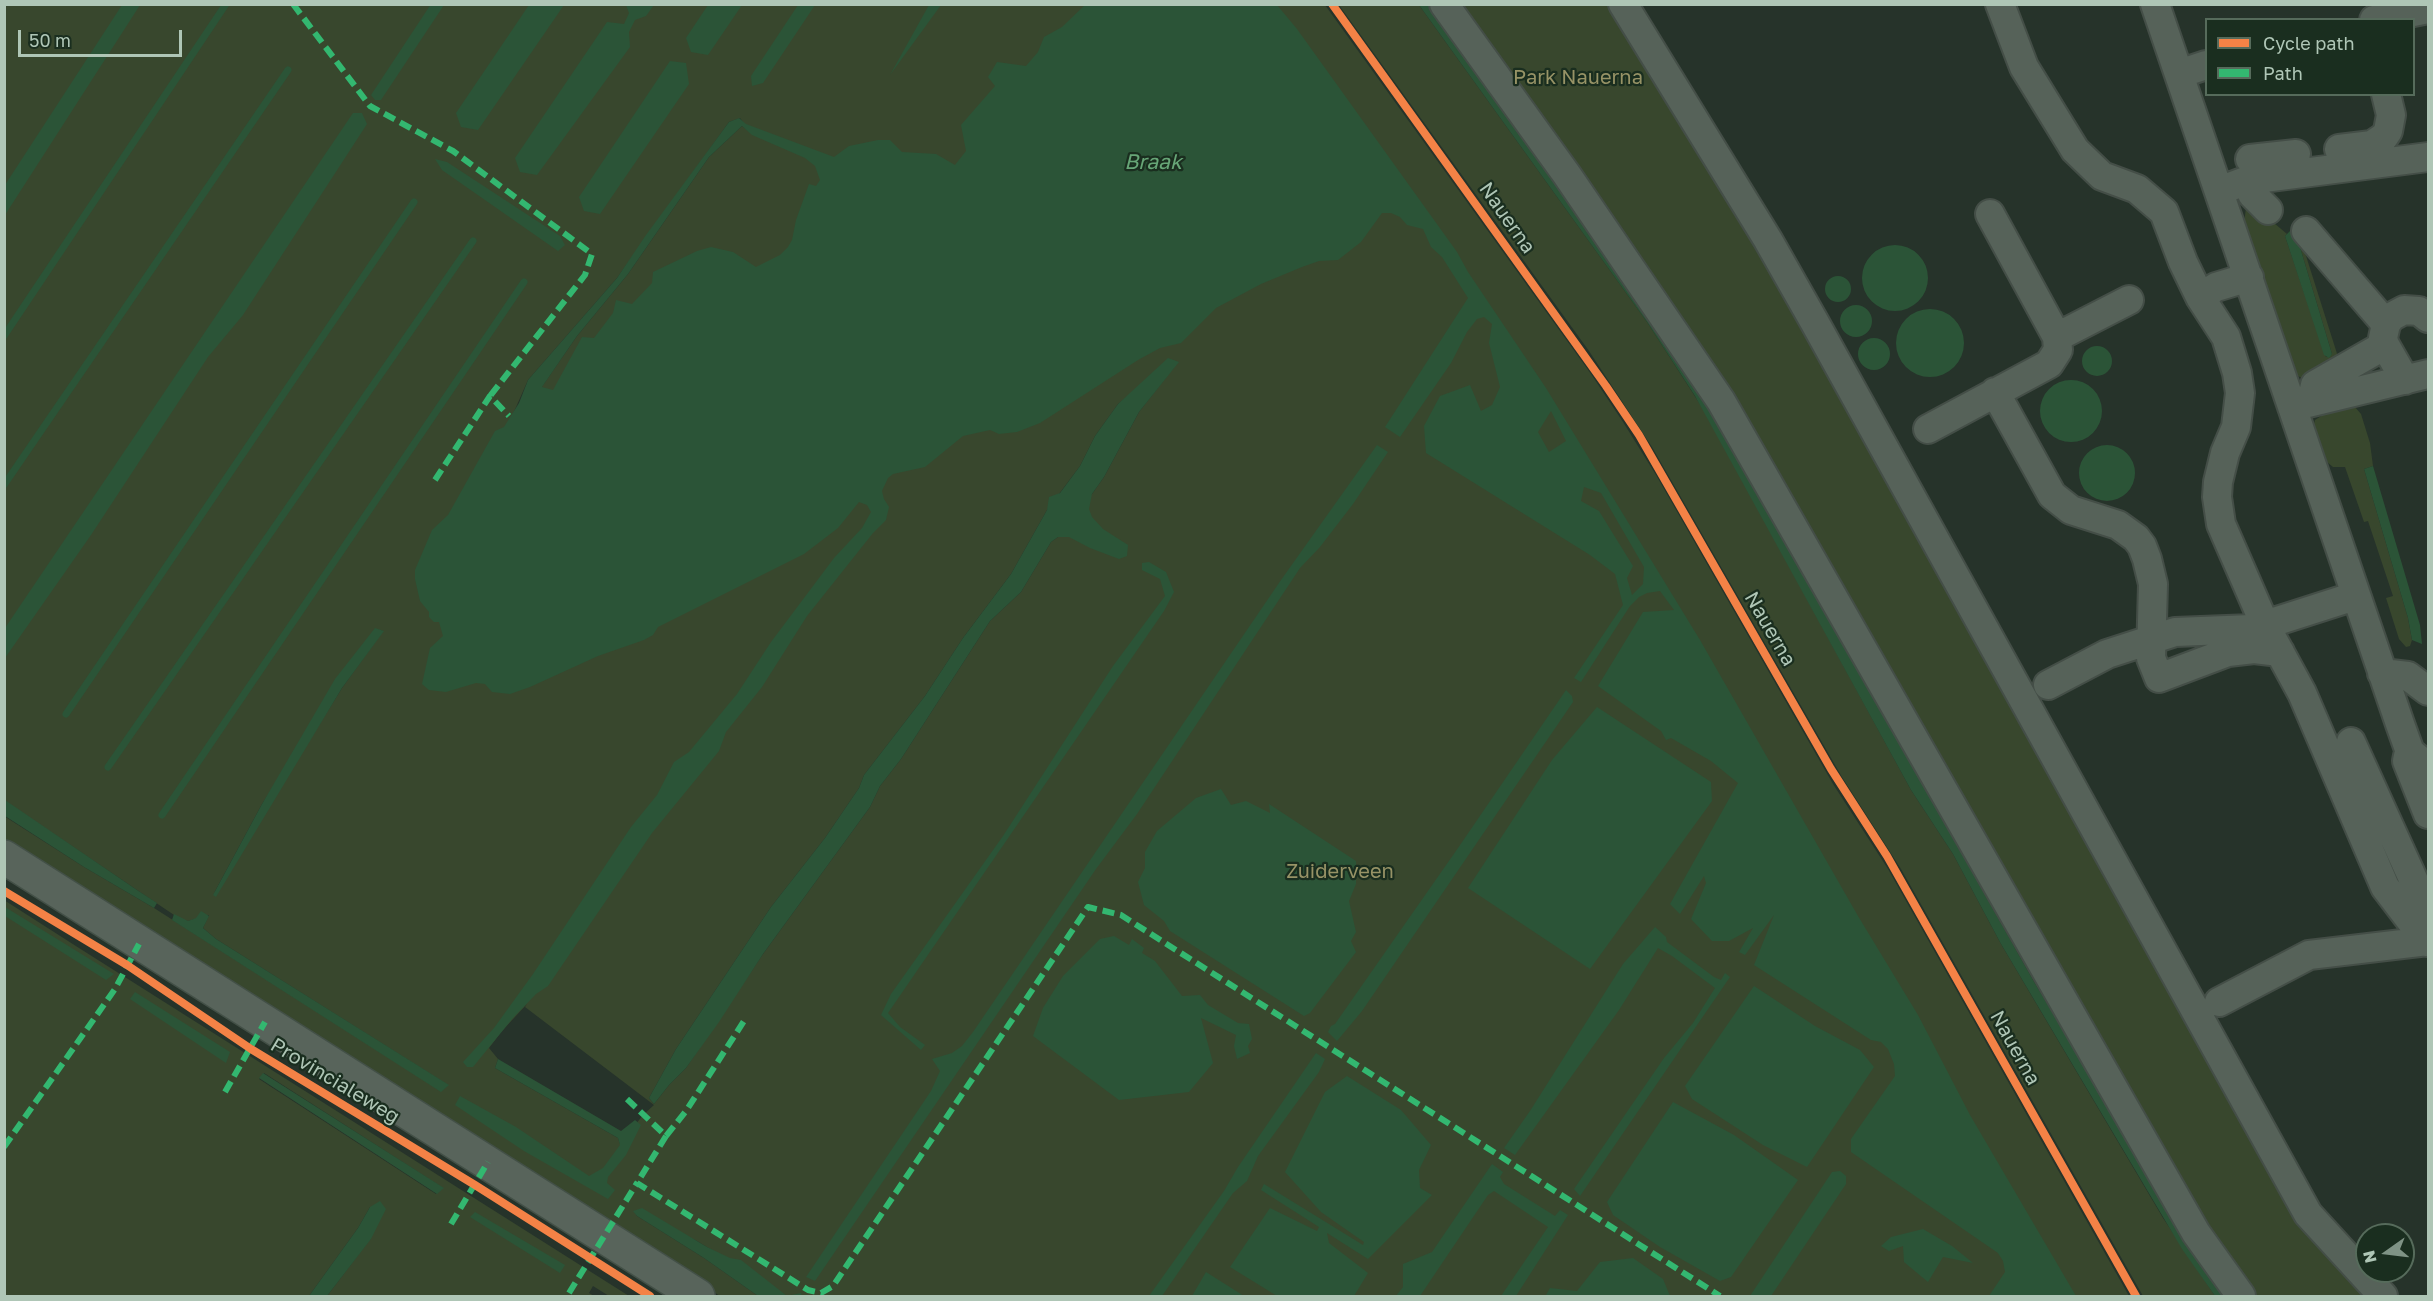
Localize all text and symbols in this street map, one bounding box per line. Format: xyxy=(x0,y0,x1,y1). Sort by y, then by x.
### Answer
scale bar xyxy=(21,18,184,56)
legend xyxy=(2205,18,2415,96)
text: 50 m xyxy=(29,29,71,51)
text: Cycle path xyxy=(2263,32,2355,54)
text: Path xyxy=(2263,62,2303,84)
park label: Park Nauerna xyxy=(1513,66,1643,90)
water label: Braak xyxy=(1124,149,1182,175)
street label: Nauerna xyxy=(1474,178,1540,258)
street label: Nauerna xyxy=(1739,588,1801,670)
park label: Zuiderveen xyxy=(1286,860,1394,884)
street label: Nauerna xyxy=(1985,1006,2045,1090)
street label: Provincialeweg xyxy=(266,1033,404,1129)
north arrow xyxy=(2355,1223,2415,1283)
text: N xyxy=(2358,1249,2381,1265)

